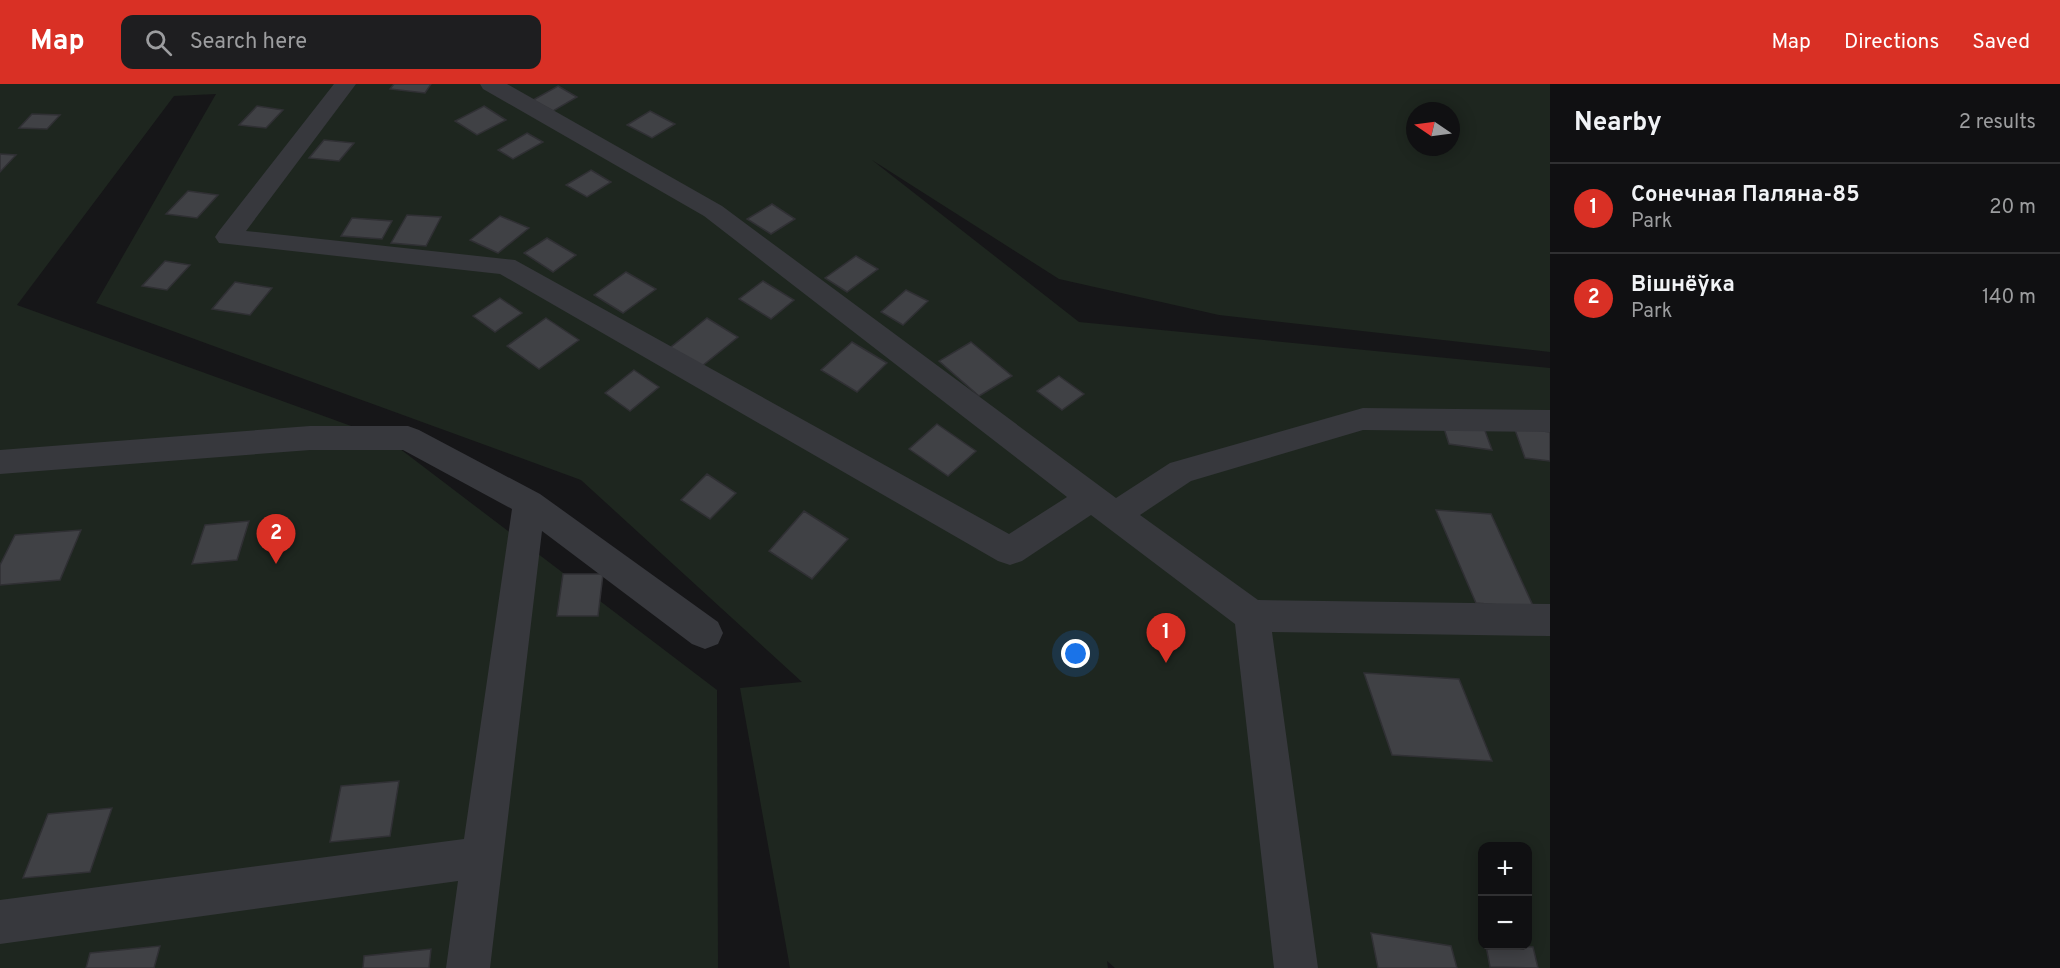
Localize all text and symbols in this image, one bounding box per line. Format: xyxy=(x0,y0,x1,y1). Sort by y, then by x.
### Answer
search box xyxy=(121,15,541,69)
text: Map xyxy=(30,24,85,60)
icon: search xyxy=(142,26,175,59)
text: Search here xyxy=(190,29,307,56)
text: Map xyxy=(1771,29,1811,56)
text: Directions xyxy=(1844,29,1939,56)
text: Saved xyxy=(1972,29,2030,56)
north arrow xyxy=(1406,102,1460,156)
text: Nearby xyxy=(1574,107,1662,140)
text: 2 results xyxy=(1959,110,2036,136)
text: Сонечная Паляна-85 xyxy=(1631,182,1860,209)
text: 1 xyxy=(1590,195,1598,221)
text: 20 m xyxy=(1989,195,2036,221)
text: Park xyxy=(1631,209,1672,235)
text: Вішнёўка xyxy=(1631,272,1735,299)
text: 2 xyxy=(1587,285,1600,311)
text: 140 m xyxy=(1982,285,2036,311)
text: Park xyxy=(1631,299,1672,325)
pin: 2 xyxy=(256,514,296,564)
pin: 1 xyxy=(1146,614,1186,663)
your location xyxy=(1061,639,1090,668)
map controls xyxy=(1478,842,1532,950)
button: + xyxy=(1478,842,1532,896)
button: − xyxy=(1478,896,1532,950)

